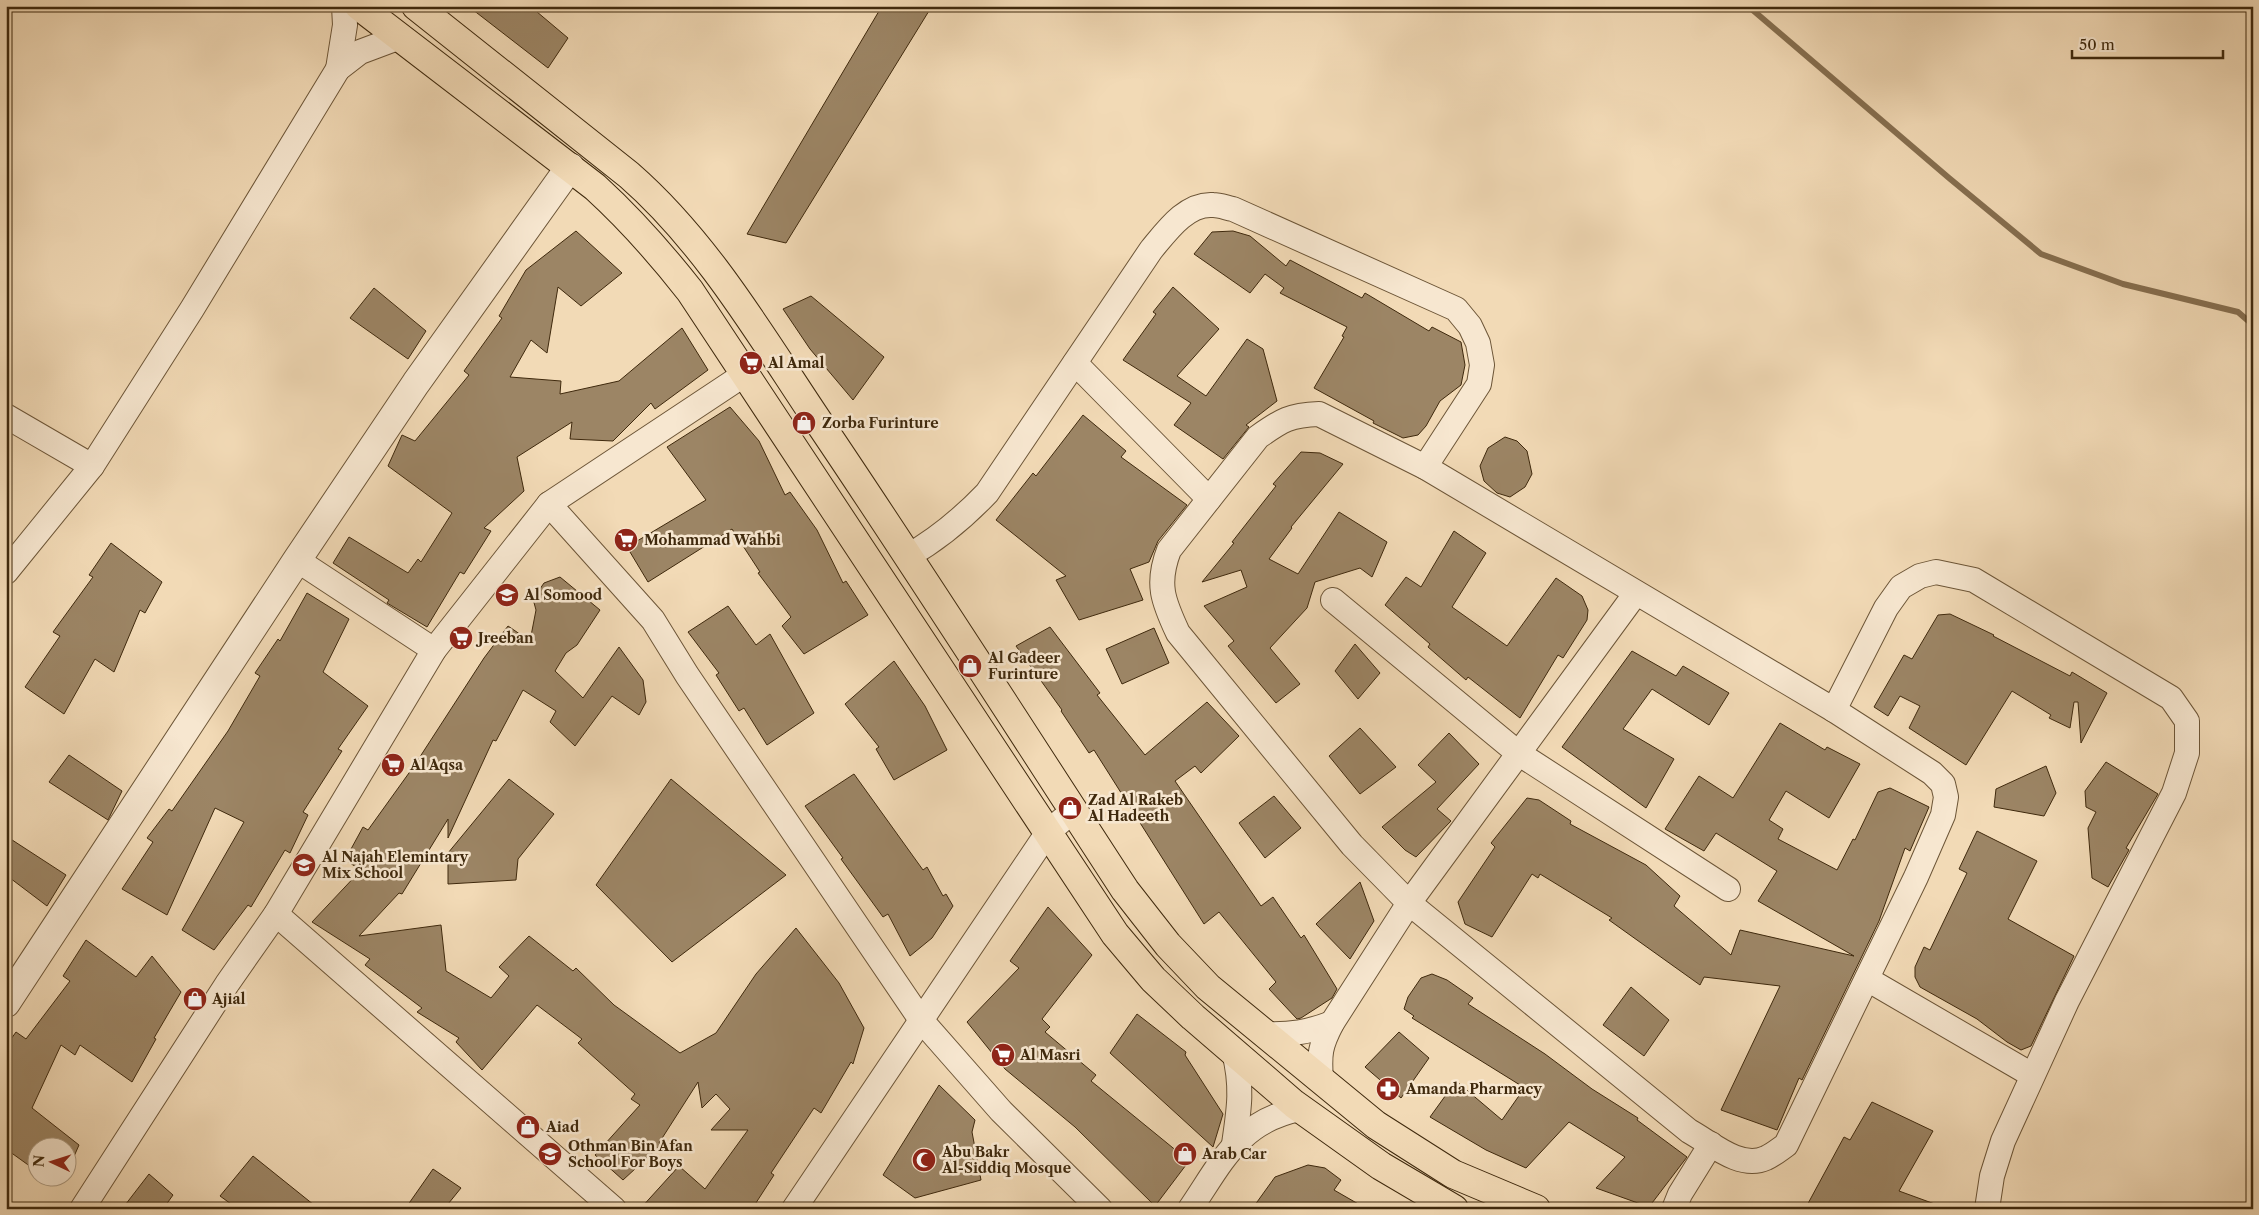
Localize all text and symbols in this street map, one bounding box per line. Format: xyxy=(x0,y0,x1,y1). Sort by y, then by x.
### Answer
scale bar xyxy=(2072,28,2223,60)
text: 50 m xyxy=(2079,35,2115,54)
supermarket icon: Al Amal xyxy=(738,350,764,376)
place label: Al Amal xyxy=(767,354,825,372)
shop icon: Zorba Furinture xyxy=(791,410,817,436)
place label: Zorba Furinture xyxy=(822,414,939,432)
supermarket icon: Mohammad Wahbi xyxy=(613,527,639,553)
place label: Mohammad Wahbi xyxy=(644,531,781,549)
school or university icon: Al Somood xyxy=(494,582,520,608)
place label: Al Somood xyxy=(523,586,603,604)
supermarket icon: Jreeban xyxy=(448,625,474,651)
place label: Jreeban xyxy=(475,629,534,647)
place label: Al Gadeer Furinture xyxy=(987,649,1060,683)
shop icon: Al Gadeer Furinture xyxy=(957,653,983,679)
supermarket icon: Al Aqsa xyxy=(380,752,406,778)
place label: Al Aqsa xyxy=(409,756,464,774)
place label: Zad Al Rakeb Al Hadeeth xyxy=(1087,791,1183,825)
shop icon: Zad Al Rakeb Al Hadeeth xyxy=(1057,795,1083,821)
place label: Al Najah Elemintary Mix School xyxy=(321,848,468,882)
school or university icon: Al Najah Elemintary Mix School xyxy=(291,852,317,878)
shop icon: Ajial xyxy=(182,986,208,1012)
place label: Ajial xyxy=(211,990,245,1008)
supermarket icon: Al Masri xyxy=(990,1042,1016,1068)
place label: Al Masri xyxy=(1019,1046,1080,1064)
pharmacy icon: Amanda Pharmacy xyxy=(1375,1076,1401,1102)
place label: Amanda Pharmacy xyxy=(1405,1080,1542,1098)
shop icon: Aiad xyxy=(515,1114,541,1140)
place label: Aiad xyxy=(545,1118,580,1136)
place label: Othman Bin Afan School For Boys xyxy=(568,1137,693,1171)
north arrow xyxy=(28,1138,78,1188)
school or university icon: Othman Bin Afan School For Boys xyxy=(537,1141,563,1167)
shop icon: Arab Car xyxy=(1172,1141,1198,1167)
place label: Abu Bakr Al-Siddiq Mosque xyxy=(941,1143,1071,1177)
place label: Arab Car xyxy=(1201,1145,1267,1163)
mosque icon: Abu Bakr Al-Siddiq Mosque xyxy=(911,1147,937,1173)
text: N xyxy=(30,1154,48,1168)

